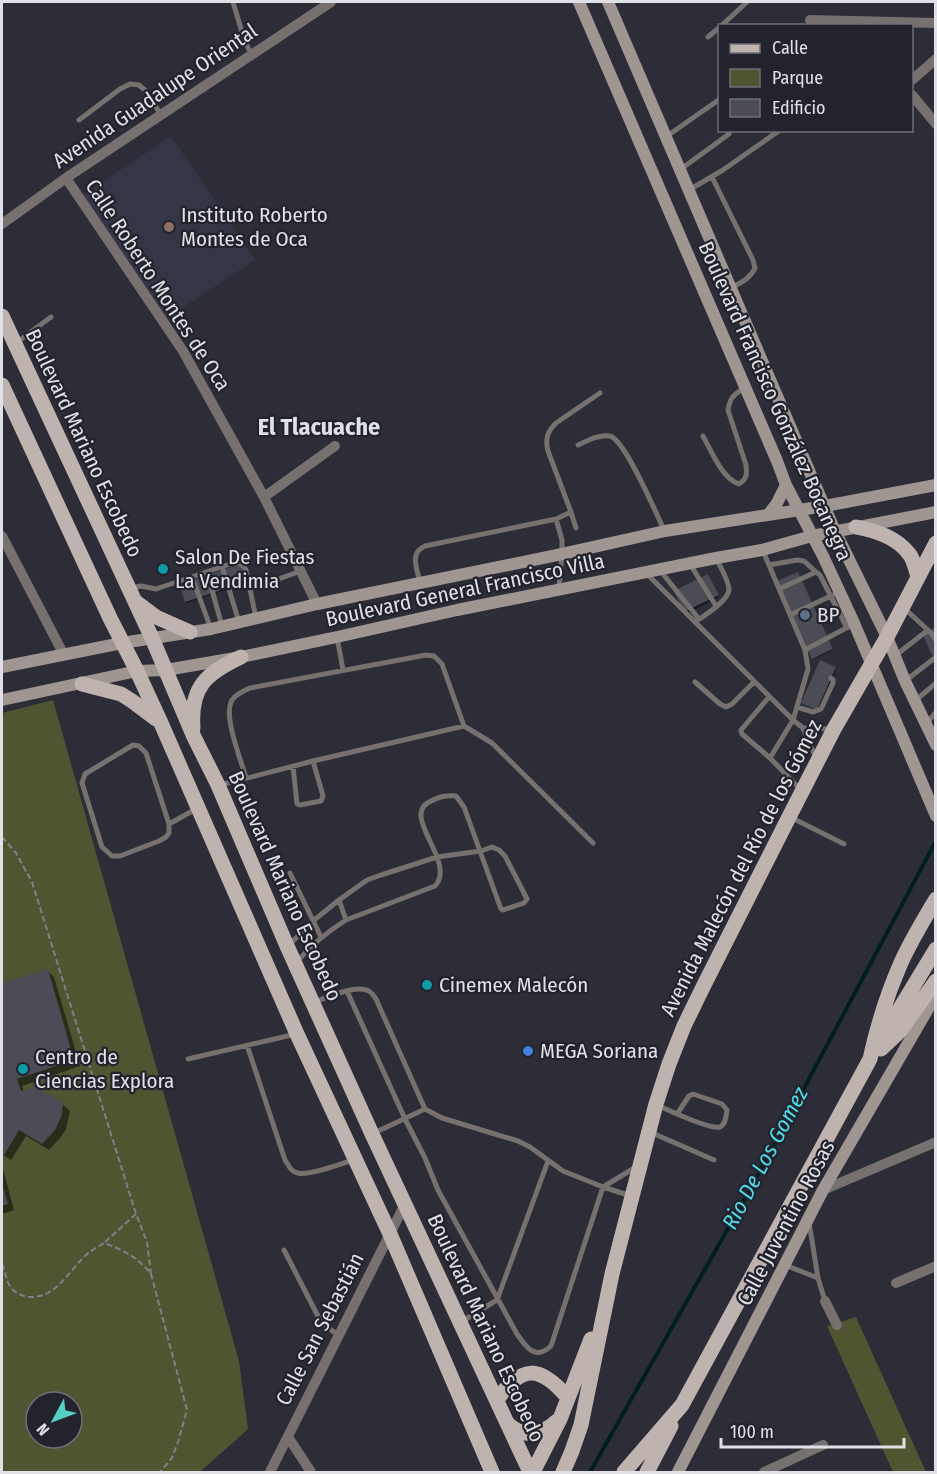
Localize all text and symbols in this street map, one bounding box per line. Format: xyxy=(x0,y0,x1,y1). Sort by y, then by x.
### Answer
street label: Avenida Guadalupe Oriental xyxy=(48,18,262,174)
legend xyxy=(718,24,913,132)
text: Calle xyxy=(772,37,808,59)
text: Parque xyxy=(772,67,823,89)
text: Edificio xyxy=(772,97,825,119)
street label: Calle Roberto Montes de Oca xyxy=(80,174,236,396)
place label: Instituto Roberto Montes de Oca xyxy=(181,202,328,252)
marker: Instituto Roberto Montes de Oca xyxy=(162,220,176,234)
street label: Boulevard Francisco González Bocanegra xyxy=(693,237,857,565)
street label: Boulevard Mariano Escobedo xyxy=(20,325,148,561)
district label: El Tlacuache xyxy=(258,413,380,441)
place label: Salon De Fiestas La Vendimia xyxy=(175,544,315,594)
street label: Boulevard General Francisco Villa xyxy=(323,548,607,632)
marker: Salon De Fiestas La Vendimia xyxy=(156,562,170,576)
place label: BP xyxy=(817,602,839,628)
marker: BP xyxy=(798,608,812,622)
street label: Avenida Malecón del Río de los Gómez xyxy=(655,715,827,1021)
street label: Boulevard Mariano Escobedo xyxy=(223,767,347,1005)
place label: Cinemex Malecón xyxy=(439,972,588,998)
marker: Cinemex Malecón xyxy=(420,978,434,992)
place label: MEGA Soriana xyxy=(540,1038,658,1064)
place label: Centro de Ciencias Explora xyxy=(35,1044,174,1094)
marker: MEGA Soriana xyxy=(521,1044,535,1058)
marker: Centro de Ciencias Explora xyxy=(16,1062,30,1076)
water label: Rio De Los Gomez xyxy=(716,1082,814,1234)
street label: Calle Juventino Rosas xyxy=(731,1136,841,1310)
street label: Boulevard Mariano Escobedo xyxy=(422,1210,550,1446)
street label: Calle San Sebastián xyxy=(270,1248,370,1410)
north arrow xyxy=(24,1390,84,1450)
scale bar xyxy=(721,1411,904,1449)
text: N xyxy=(33,1420,53,1439)
text: 100 m xyxy=(730,1421,774,1443)

